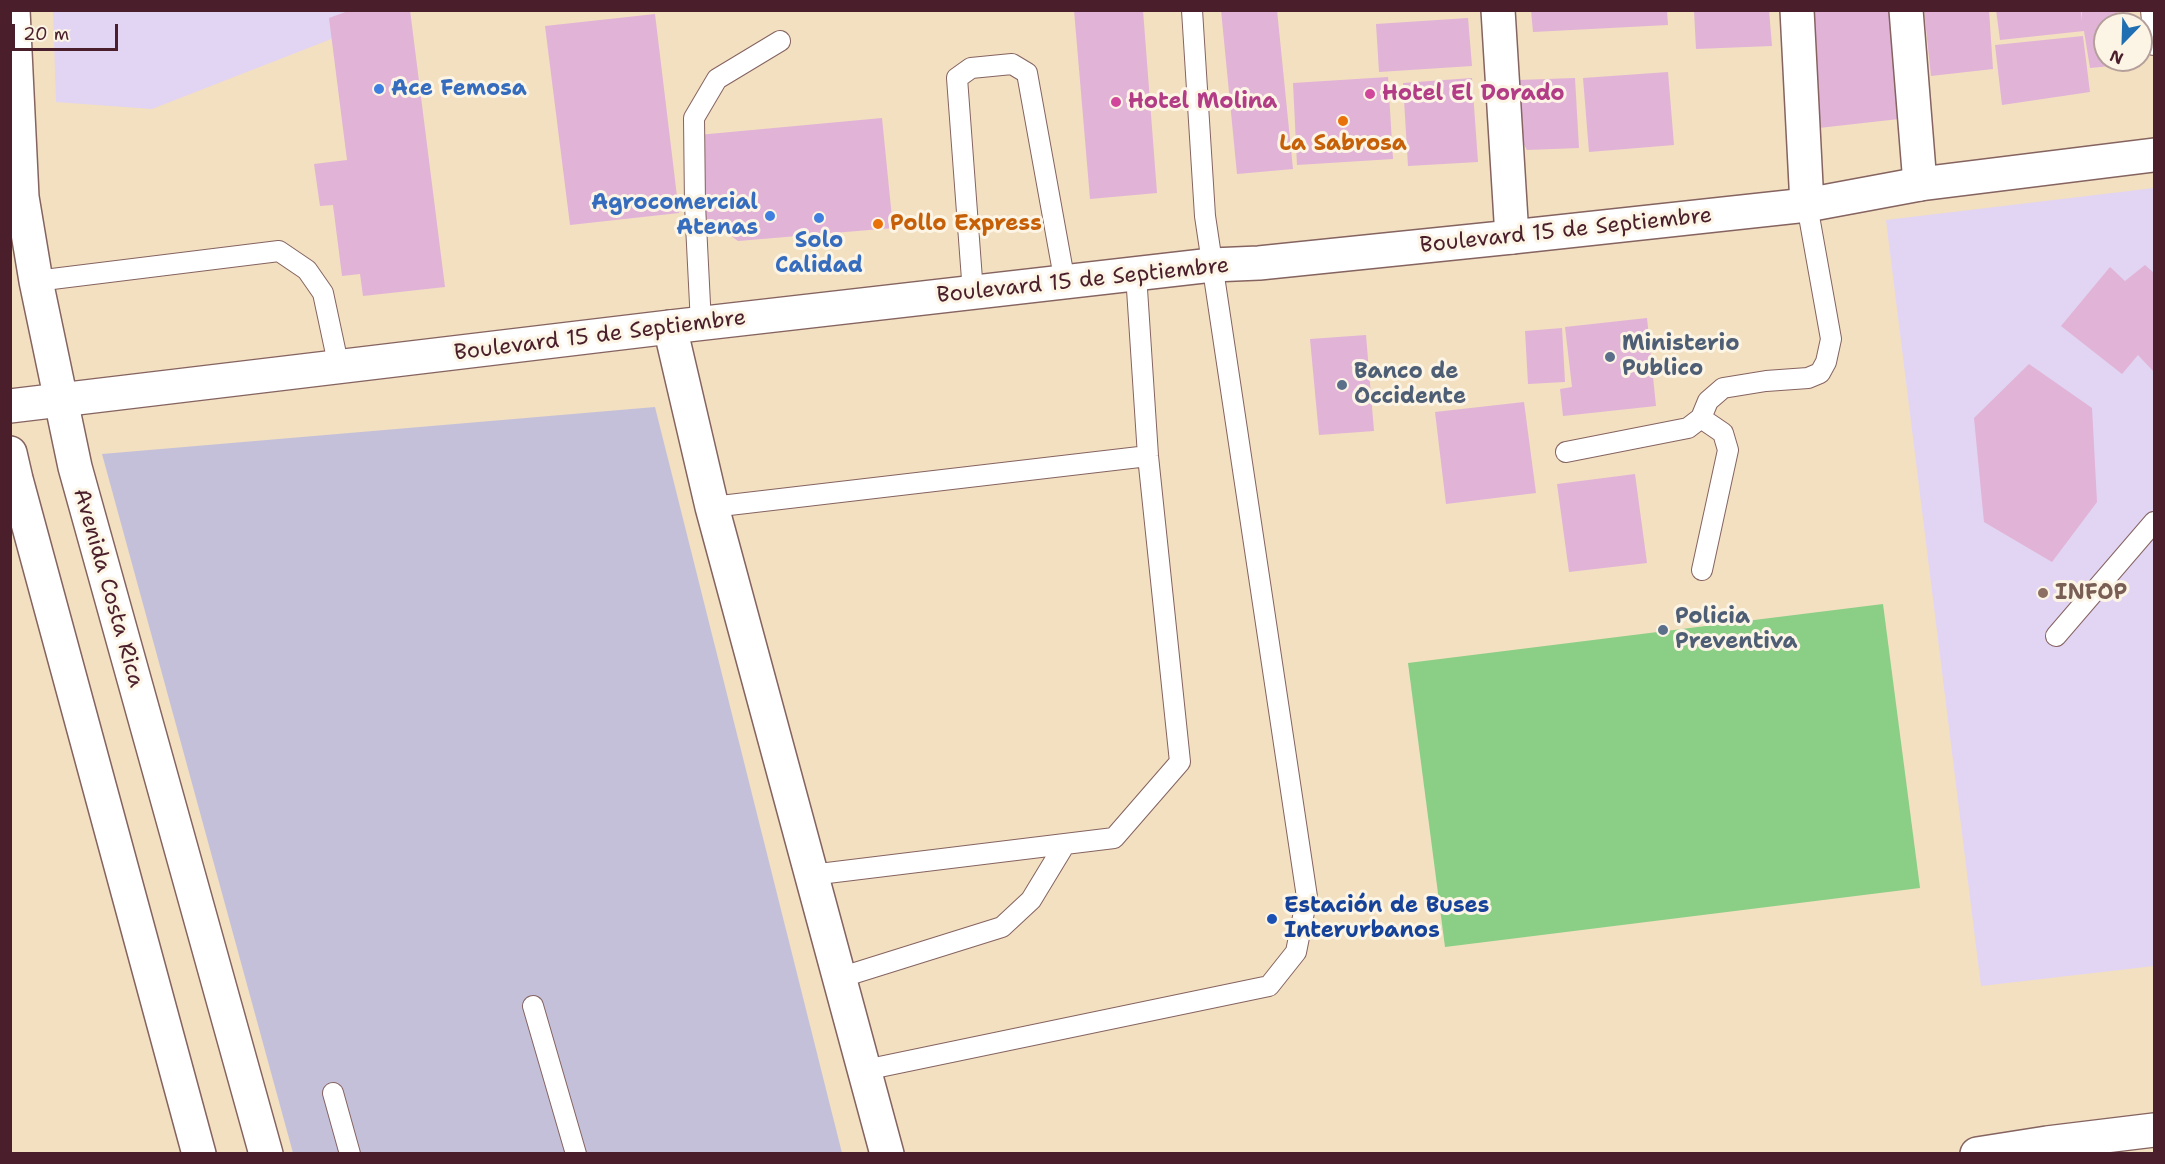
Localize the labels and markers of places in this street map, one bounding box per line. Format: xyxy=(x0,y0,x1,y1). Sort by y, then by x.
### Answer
place label: Ace Femosa xyxy=(391,76,527,102)
place label: Hotel El Dorado xyxy=(1382,81,1565,107)
marker: Ace Femosa xyxy=(372,82,386,96)
marker: Hotel El Dorado xyxy=(1363,87,1377,101)
place label: Hotel Molina xyxy=(1128,89,1277,115)
marker: Hotel Molina xyxy=(1109,95,1123,109)
marker: La Sabrosa xyxy=(1336,114,1350,128)
place label: La Sabrosa xyxy=(1279,131,1407,157)
place label: Agrocomercial Atenas xyxy=(591,190,758,242)
marker: Agrocomercial Atenas xyxy=(763,209,777,223)
marker: Solo Calidad xyxy=(812,211,826,225)
place label: Pollo Express xyxy=(890,211,1042,237)
marker: Pollo Express xyxy=(871,217,885,231)
place label: Solo Calidad xyxy=(775,228,863,280)
place label: Ministerio Publico xyxy=(1622,331,1740,382)
marker: Ministerio Publico xyxy=(1603,350,1617,364)
place label: Banco de Occidente xyxy=(1354,359,1466,410)
marker: Banco de Occidente xyxy=(1335,378,1349,392)
place label: INFOP xyxy=(2055,580,2127,606)
marker: INFOP xyxy=(2036,586,2050,600)
place label: Policia Preventiva xyxy=(1675,604,1798,656)
marker: Policia Preventiva xyxy=(1656,623,1670,637)
place label: Estación de Buses Interurbanos xyxy=(1284,893,1489,944)
marker: Estación de Buses Interurbanos xyxy=(1265,912,1279,926)

